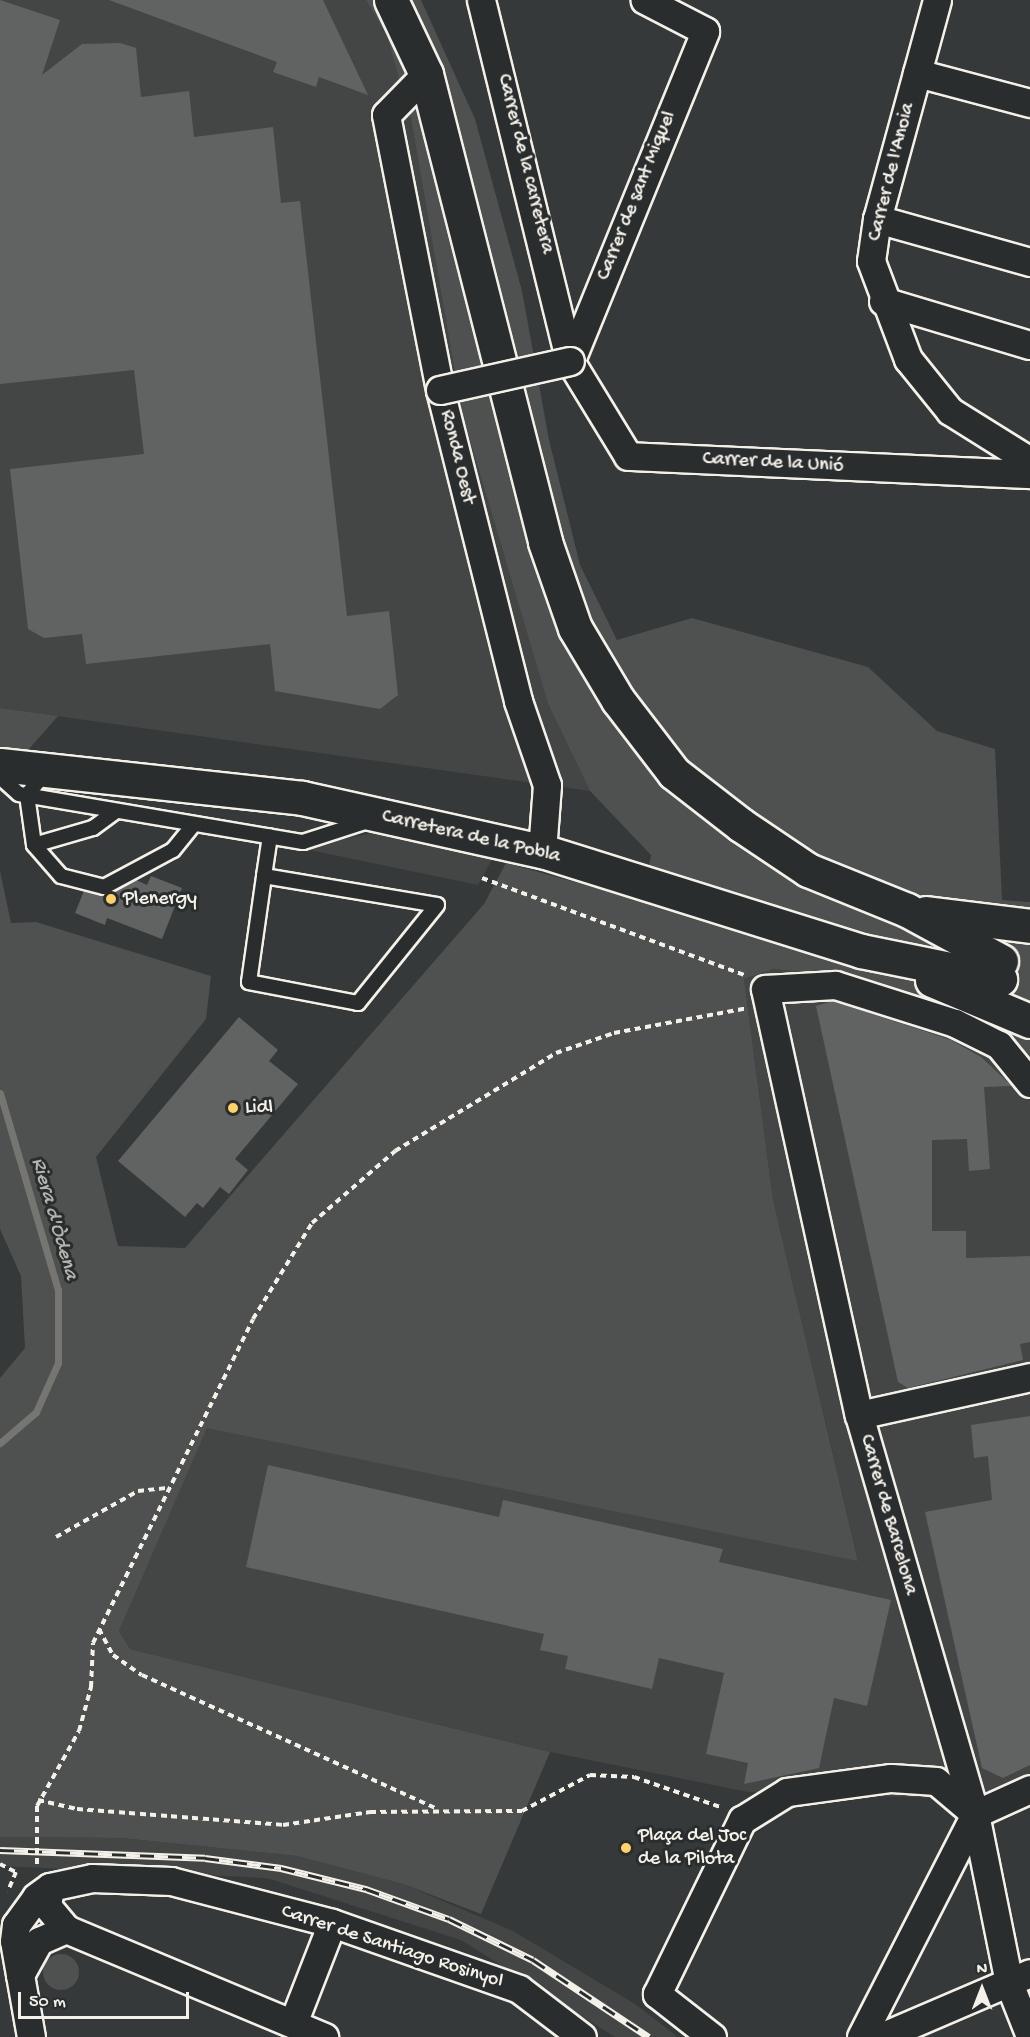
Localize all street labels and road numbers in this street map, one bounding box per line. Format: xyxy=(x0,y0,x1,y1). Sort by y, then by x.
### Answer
street label: Carrer de la carretera xyxy=(491,72,559,256)
street label: Carrer de l'Anoia xyxy=(863,100,921,244)
street label: Carrer de sant Miquel xyxy=(592,108,682,284)
street label: Ronda Oest xyxy=(434,408,480,506)
street label: Carrer de la Unió xyxy=(702,447,844,479)
street label: Carretera de la Pobla xyxy=(379,805,563,869)
street label: Carrer de Barcelona xyxy=(854,1432,922,1598)
street label: Carrer de Santiago Rosinyol xyxy=(278,1900,506,1994)

